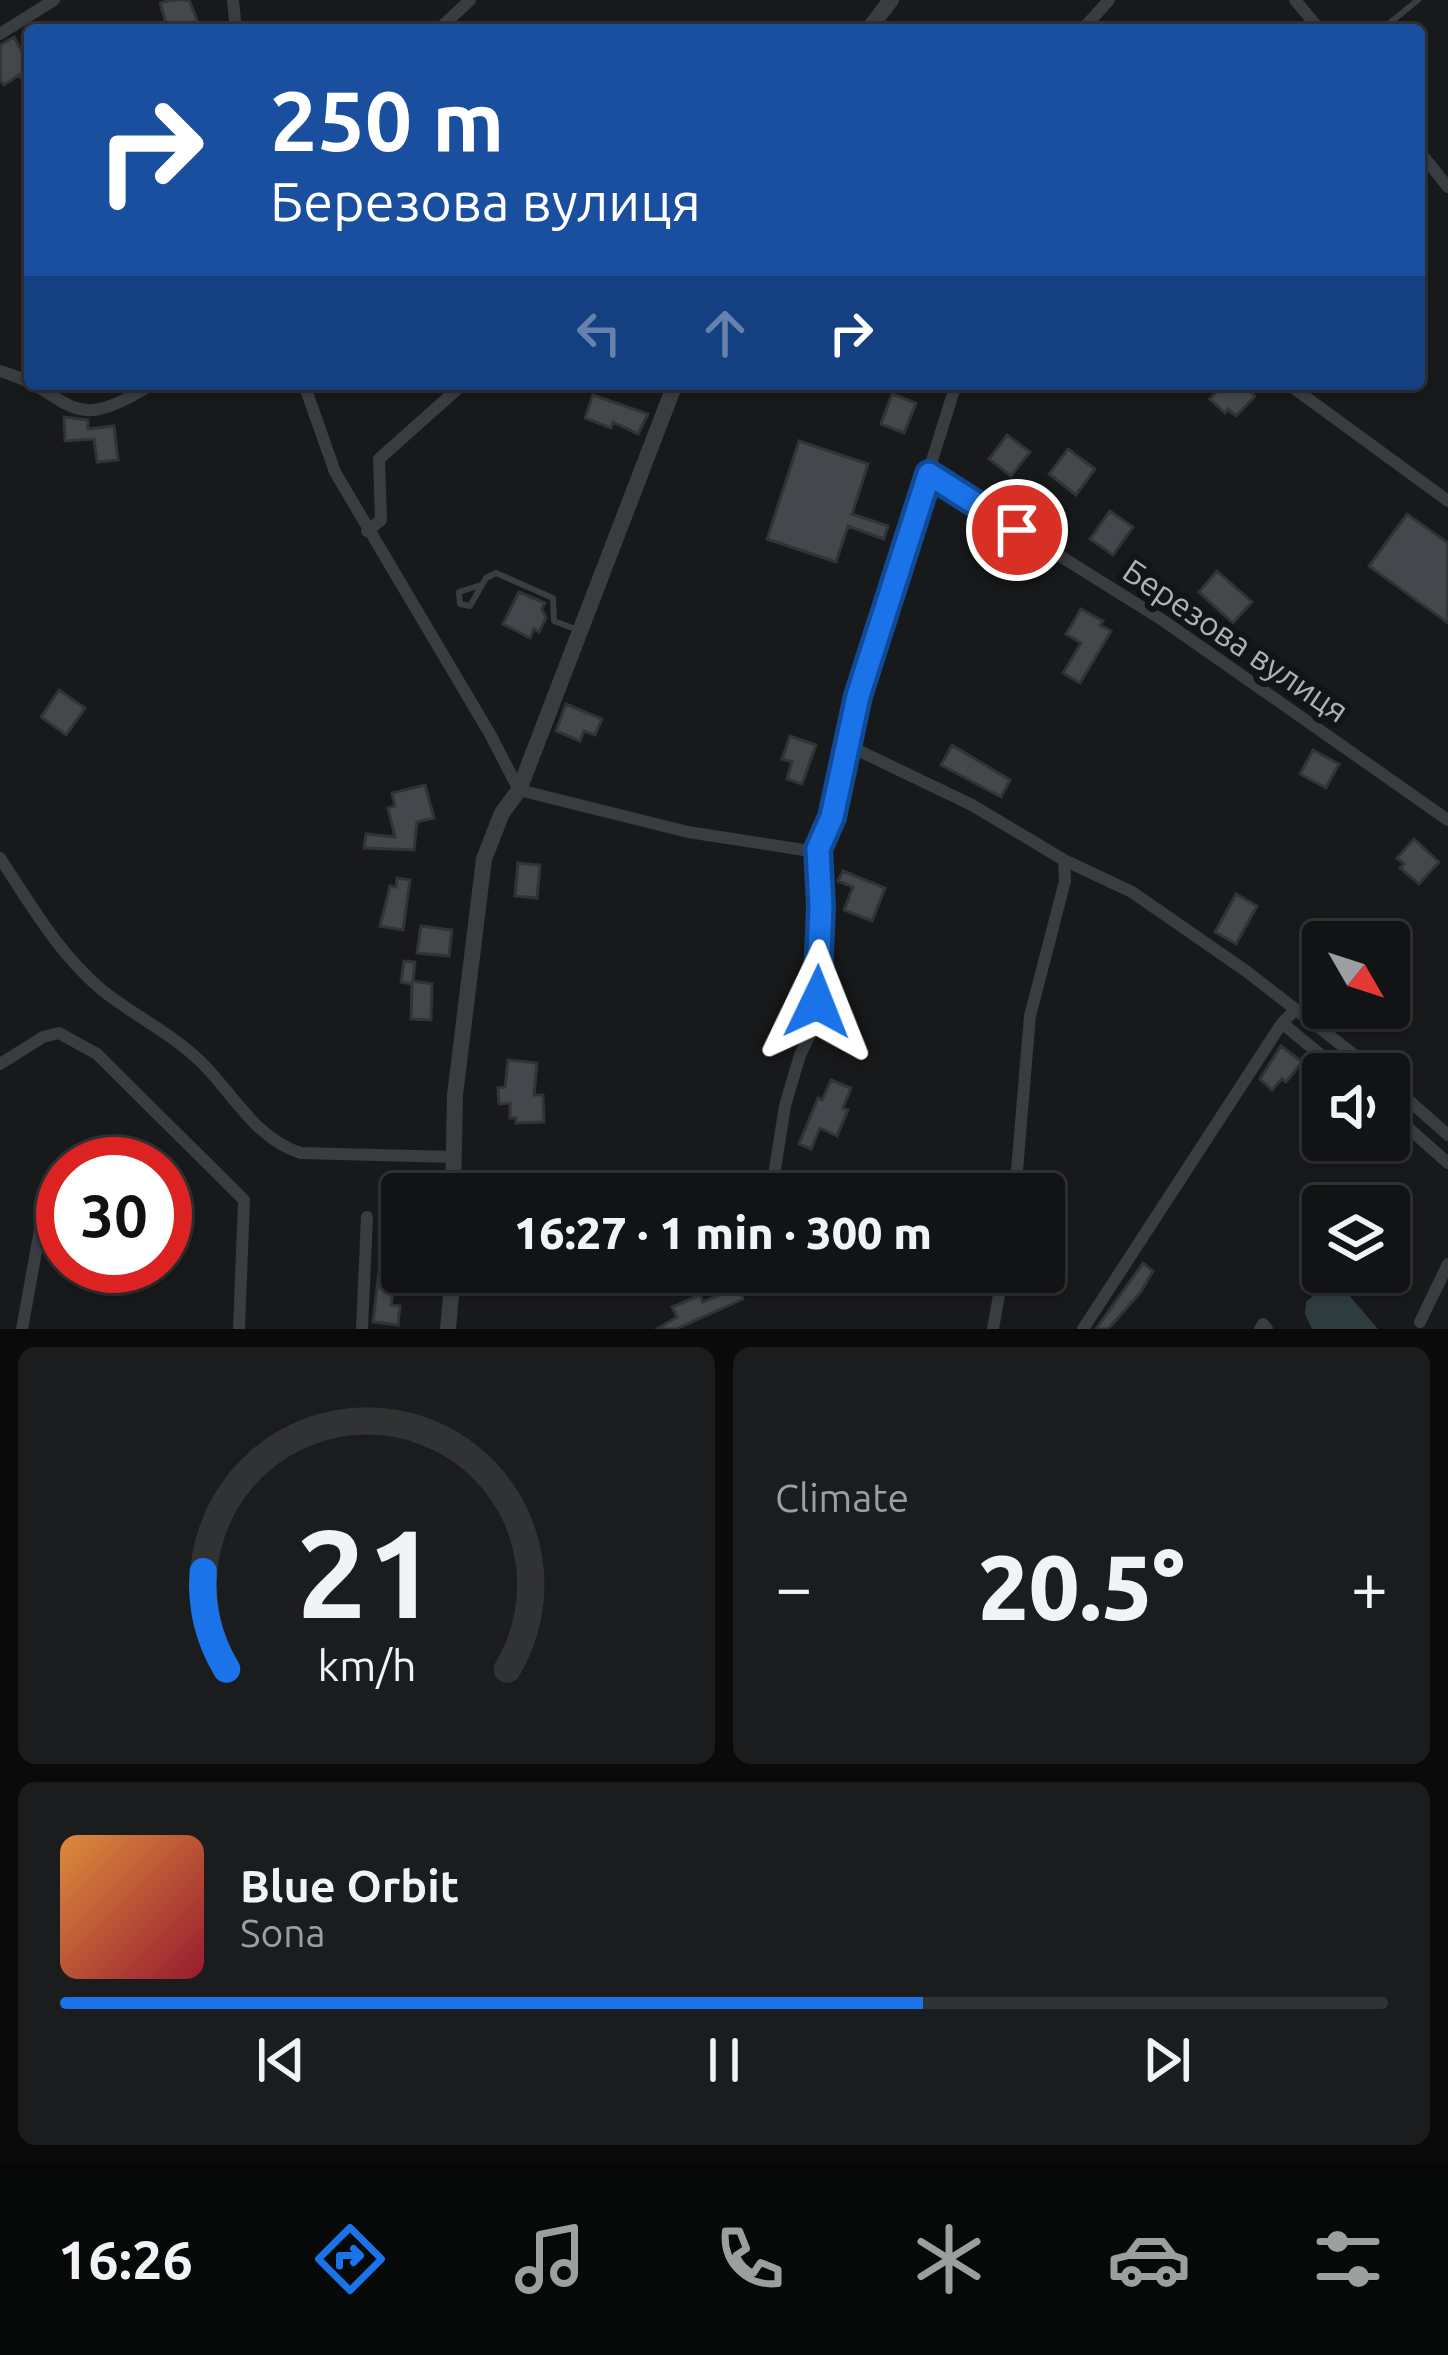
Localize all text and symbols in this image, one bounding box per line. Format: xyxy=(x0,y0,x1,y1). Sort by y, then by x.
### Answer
icon: right xyxy=(72,72,228,228)
text: 250 m xyxy=(270,73,504,167)
text: Березова вулиця xyxy=(270,171,701,231)
icon: left xyxy=(566,300,632,366)
icon: ahead xyxy=(692,300,758,366)
icon: right xyxy=(818,300,884,366)
pin xyxy=(966,479,1068,581)
icon: arrive xyxy=(984,497,1050,563)
street label: Березова вулиця xyxy=(1117,551,1355,729)
north arrow xyxy=(1302,921,1410,1029)
map controls xyxy=(1302,921,1410,1293)
position arrow xyxy=(754,939,880,1065)
button: sound xyxy=(1302,1053,1410,1161)
speed limit sign: 30 xyxy=(36,1137,192,1293)
button: layers xyxy=(1302,1185,1410,1293)
text: 16:27 · 1 min · 300 m xyxy=(514,1207,932,1258)
text: Climate xyxy=(775,1476,909,1519)
text: 21 xyxy=(296,1502,437,1642)
text: 20.5° xyxy=(978,1536,1185,1637)
text: − xyxy=(775,1549,812,1623)
text: + xyxy=(1351,1549,1388,1623)
text: km/h xyxy=(317,1640,416,1688)
text: Blue Orbit xyxy=(240,1860,459,1911)
text: Sona xyxy=(240,1911,326,1954)
icon: previous xyxy=(248,2027,314,2093)
icon: pause xyxy=(691,2027,757,2093)
icon: next xyxy=(1134,2027,1200,2093)
icon: directions xyxy=(308,2217,392,2301)
icon: music xyxy=(508,2217,592,2301)
icon: phone xyxy=(708,2217,792,2301)
icon: climate xyxy=(907,2217,991,2301)
icon: car xyxy=(1107,2217,1191,2301)
icon: filters xyxy=(1306,2217,1390,2301)
text: 16:26 xyxy=(58,2229,193,2289)

